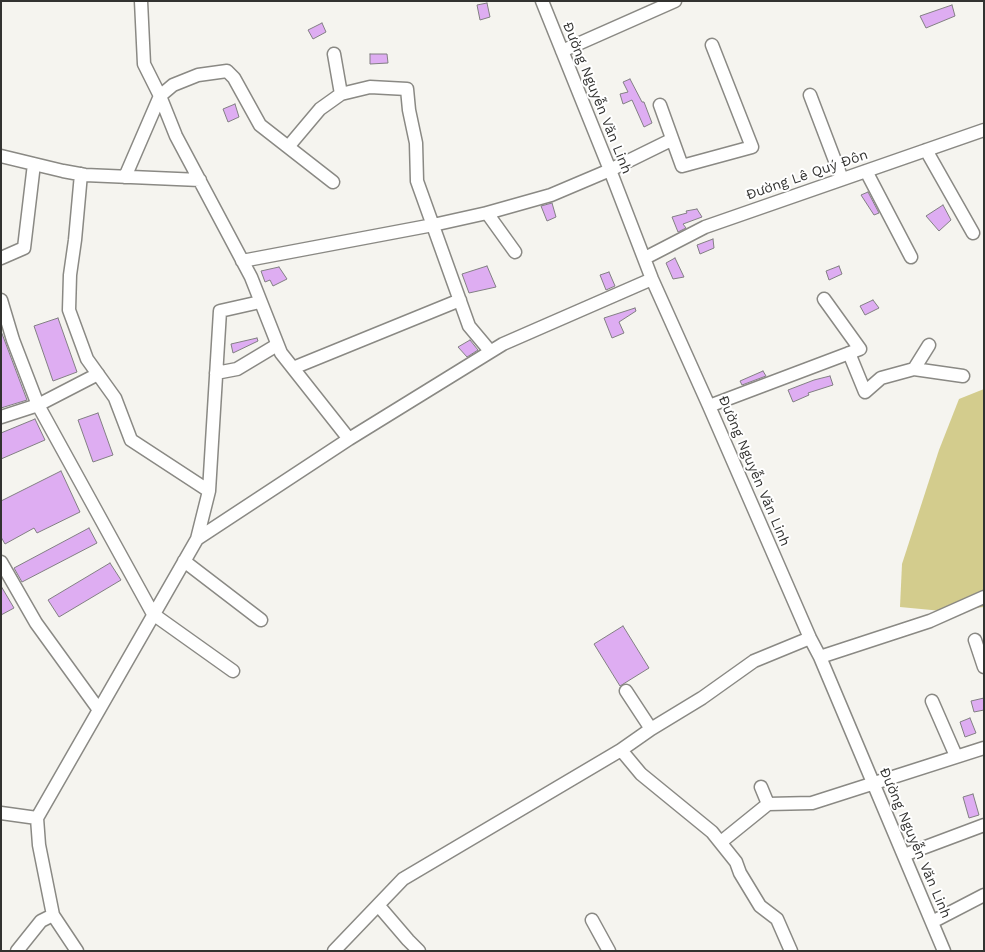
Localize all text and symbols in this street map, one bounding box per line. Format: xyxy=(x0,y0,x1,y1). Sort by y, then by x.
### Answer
street label: Đường Nguyễn Văn Linh xyxy=(559,20,635,176)
street label: Đường Lê Quý Đôn xyxy=(744,146,870,204)
street label: Đường Nguyễn Văn Linh xyxy=(715,393,793,549)
street label: Đường Nguyễn Văn Linh xyxy=(876,765,954,921)

